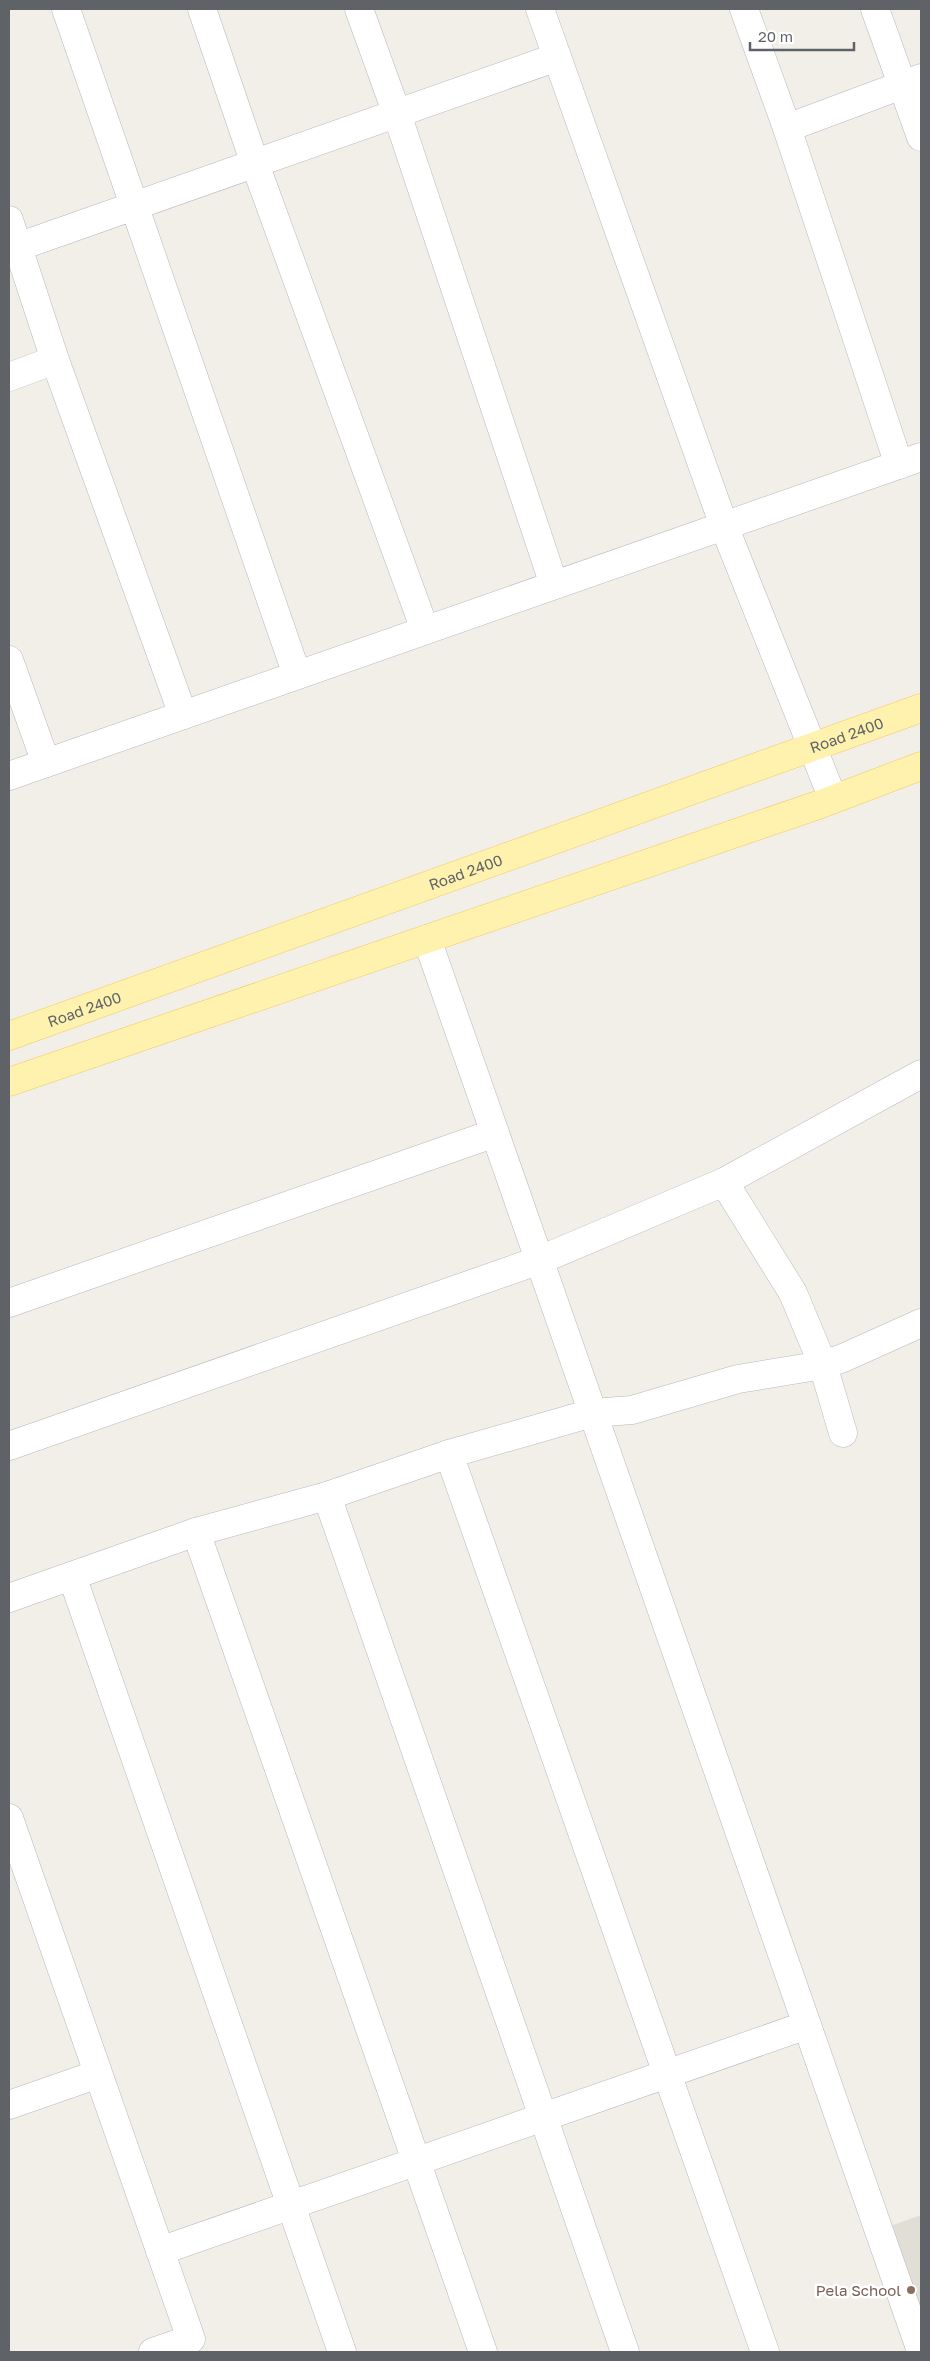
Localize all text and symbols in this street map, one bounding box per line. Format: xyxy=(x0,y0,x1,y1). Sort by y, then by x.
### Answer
scale bar xyxy=(750,20,854,52)
text: 20 m xyxy=(758,27,793,45)
street label: Road 2400 xyxy=(807,713,886,756)
street label: Road 2400 xyxy=(426,850,505,893)
street label: Road 2400 xyxy=(45,987,124,1030)
place label: Pela School xyxy=(816,2281,901,2299)
marker: Pela School xyxy=(905,2284,917,2296)

